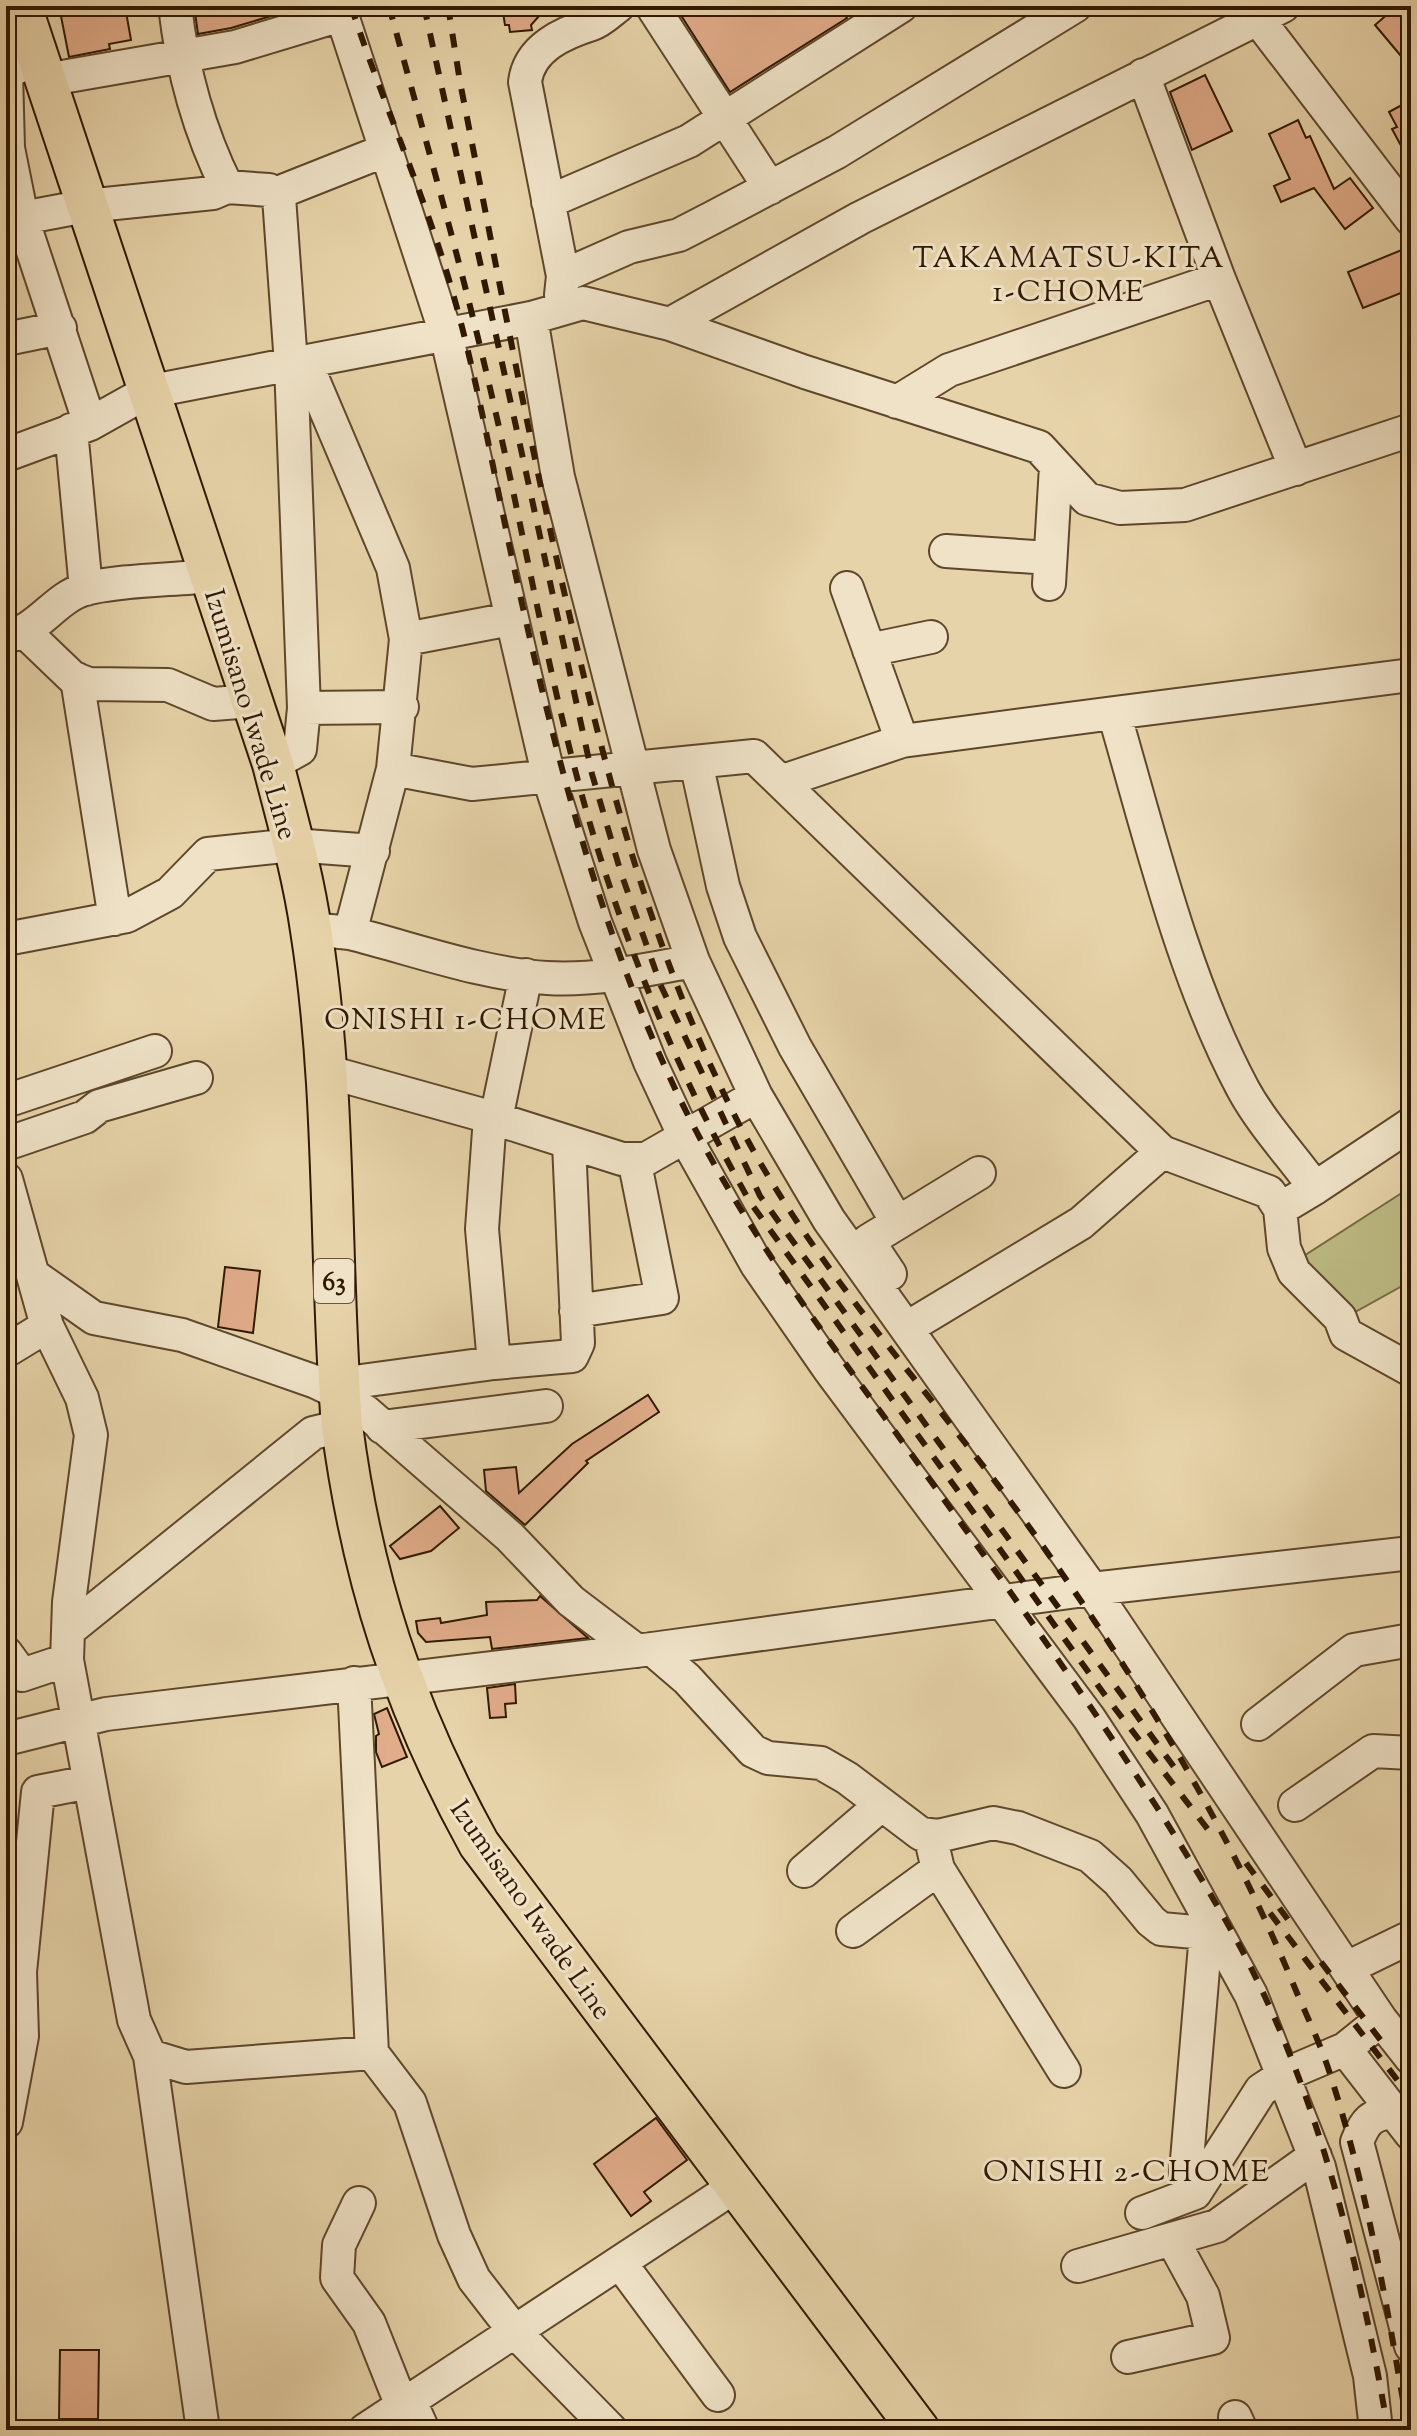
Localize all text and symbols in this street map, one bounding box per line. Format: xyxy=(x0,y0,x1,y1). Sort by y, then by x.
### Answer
district label: TAKAMATSU-KITA 1-CHOME xyxy=(912,238,1226,315)
street label: Izumisano Iwade Line xyxy=(192,585,306,845)
district label: ONISHI 1-CHOME xyxy=(324,1000,608,1043)
road number: 63 xyxy=(314,1259,354,1303)
street label: Izumisano Iwade Line xyxy=(439,1793,620,2029)
district label: ONISHI 2-CHOME xyxy=(983,2152,1271,2195)

